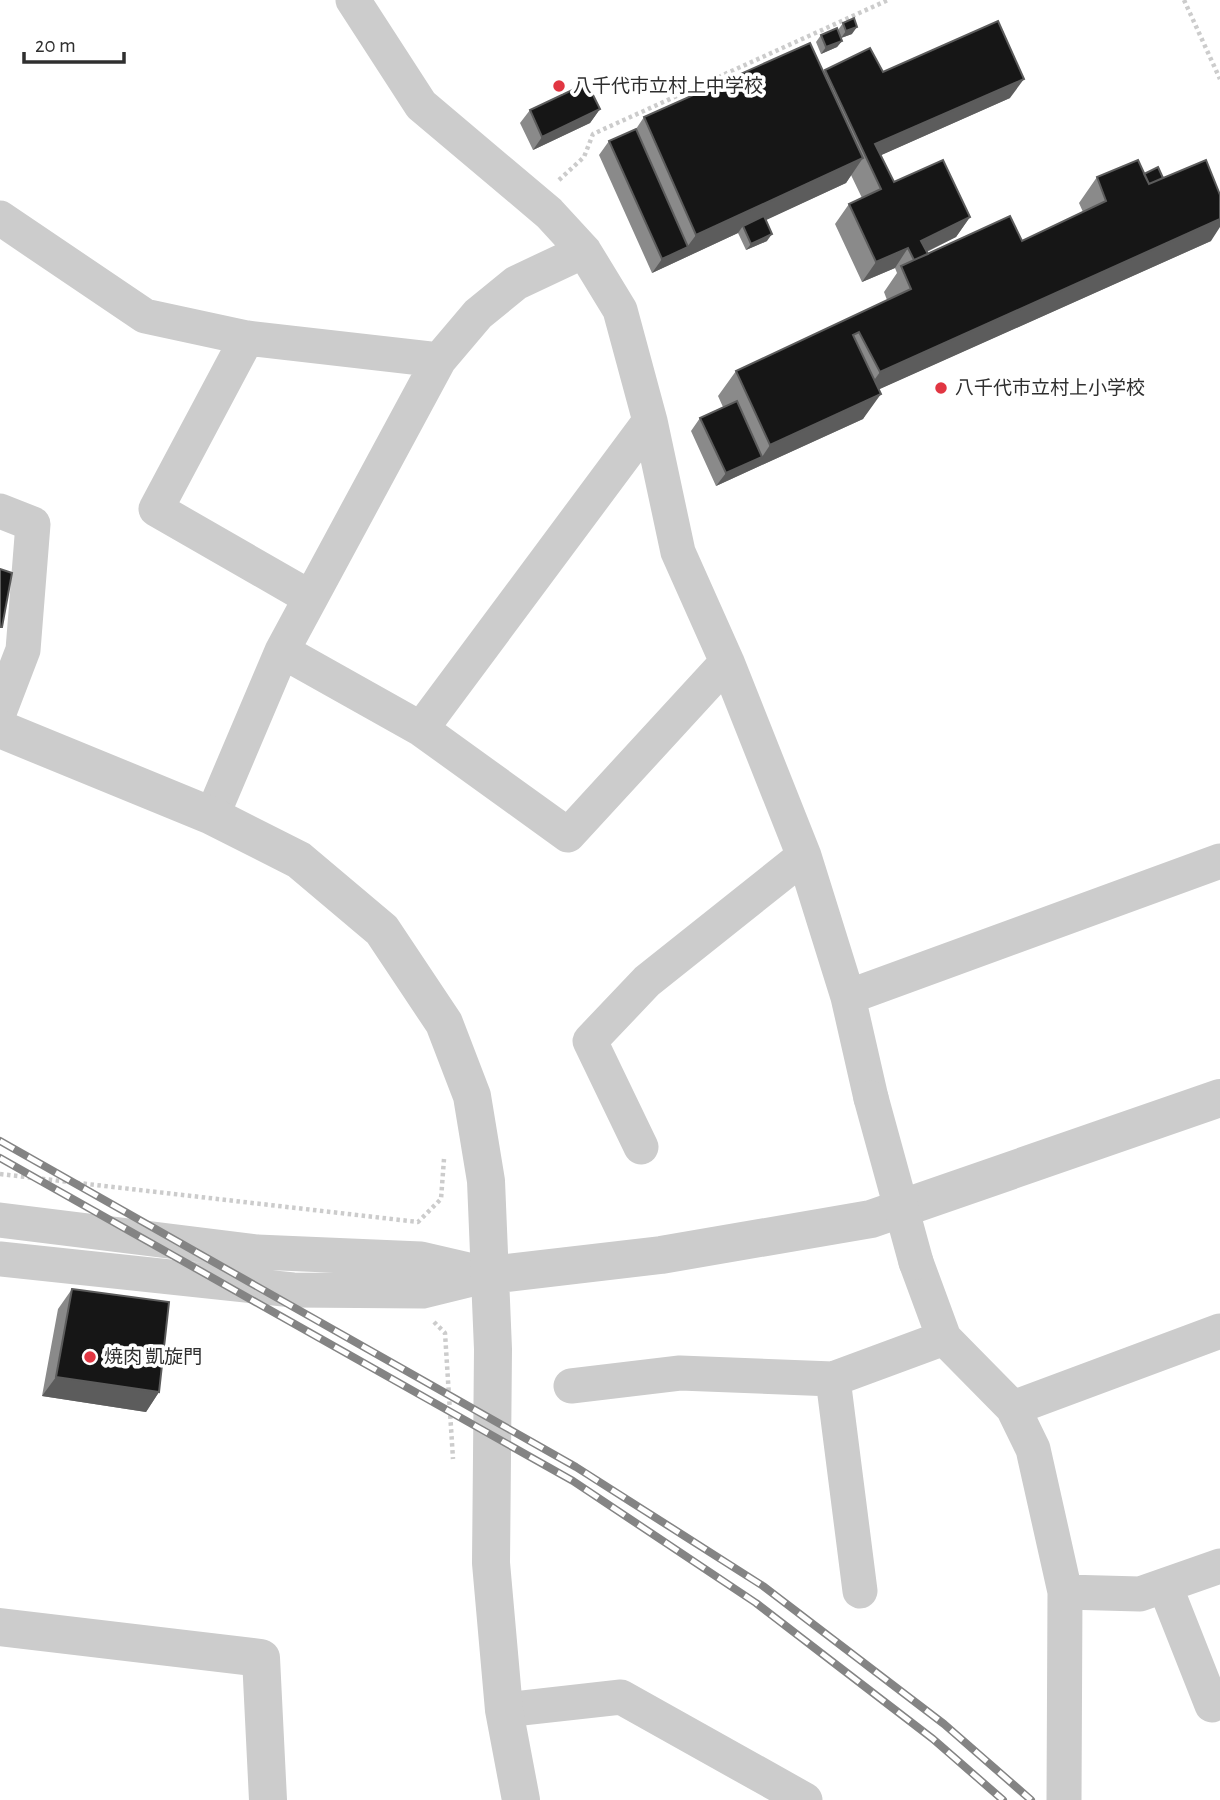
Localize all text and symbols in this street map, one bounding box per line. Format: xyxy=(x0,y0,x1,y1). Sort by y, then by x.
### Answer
scale bar xyxy=(24,21,124,65)
text: 20 m xyxy=(35,35,76,56)
place label: 八千代市立村上中学校 xyxy=(573,75,763,96)
marker: 八千代市立村上中学校 xyxy=(551,78,567,94)
place label: 八千代市立村上小学校 xyxy=(955,377,1145,398)
marker: 八千代市立村上小学校 xyxy=(933,380,949,396)
place label: 焼肉 凱旋門 xyxy=(104,1347,202,1367)
marker: 焼肉 凱旋門 xyxy=(82,1349,98,1365)

